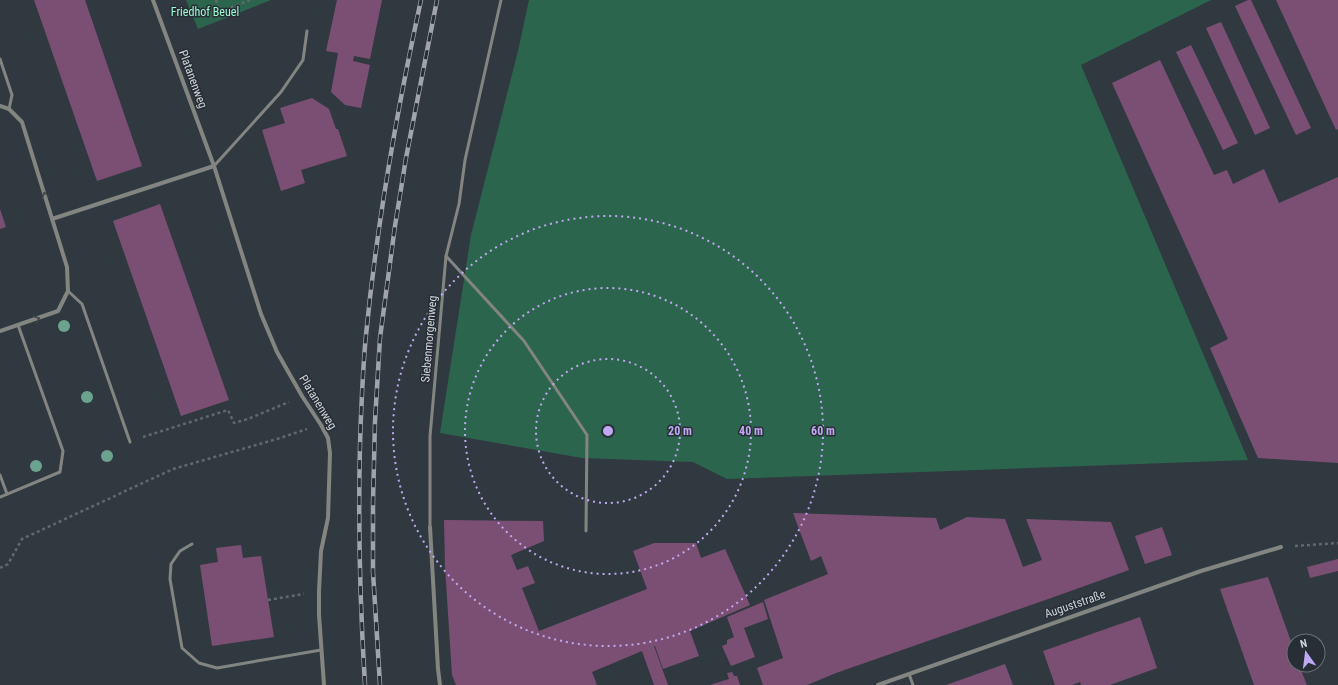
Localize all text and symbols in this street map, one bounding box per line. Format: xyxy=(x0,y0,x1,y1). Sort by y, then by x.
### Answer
park label: Friedhof Beuel xyxy=(171,5,239,19)
street label: Platanenweg xyxy=(176,48,210,110)
one-way arrow xyxy=(41,192,50,199)
street label: Siebenmorgenweg xyxy=(418,295,440,383)
one-way arrow xyxy=(33,315,40,323)
street label: Platanenweg xyxy=(296,372,340,432)
centre of rings xyxy=(601,424,615,438)
text: 20 m xyxy=(668,424,692,438)
text: 40 m xyxy=(739,424,763,438)
text: 60 m xyxy=(811,424,835,438)
street label: Auguststraße xyxy=(1043,587,1108,621)
north arrow xyxy=(1286,633,1326,673)
text: N xyxy=(1299,637,1309,651)

